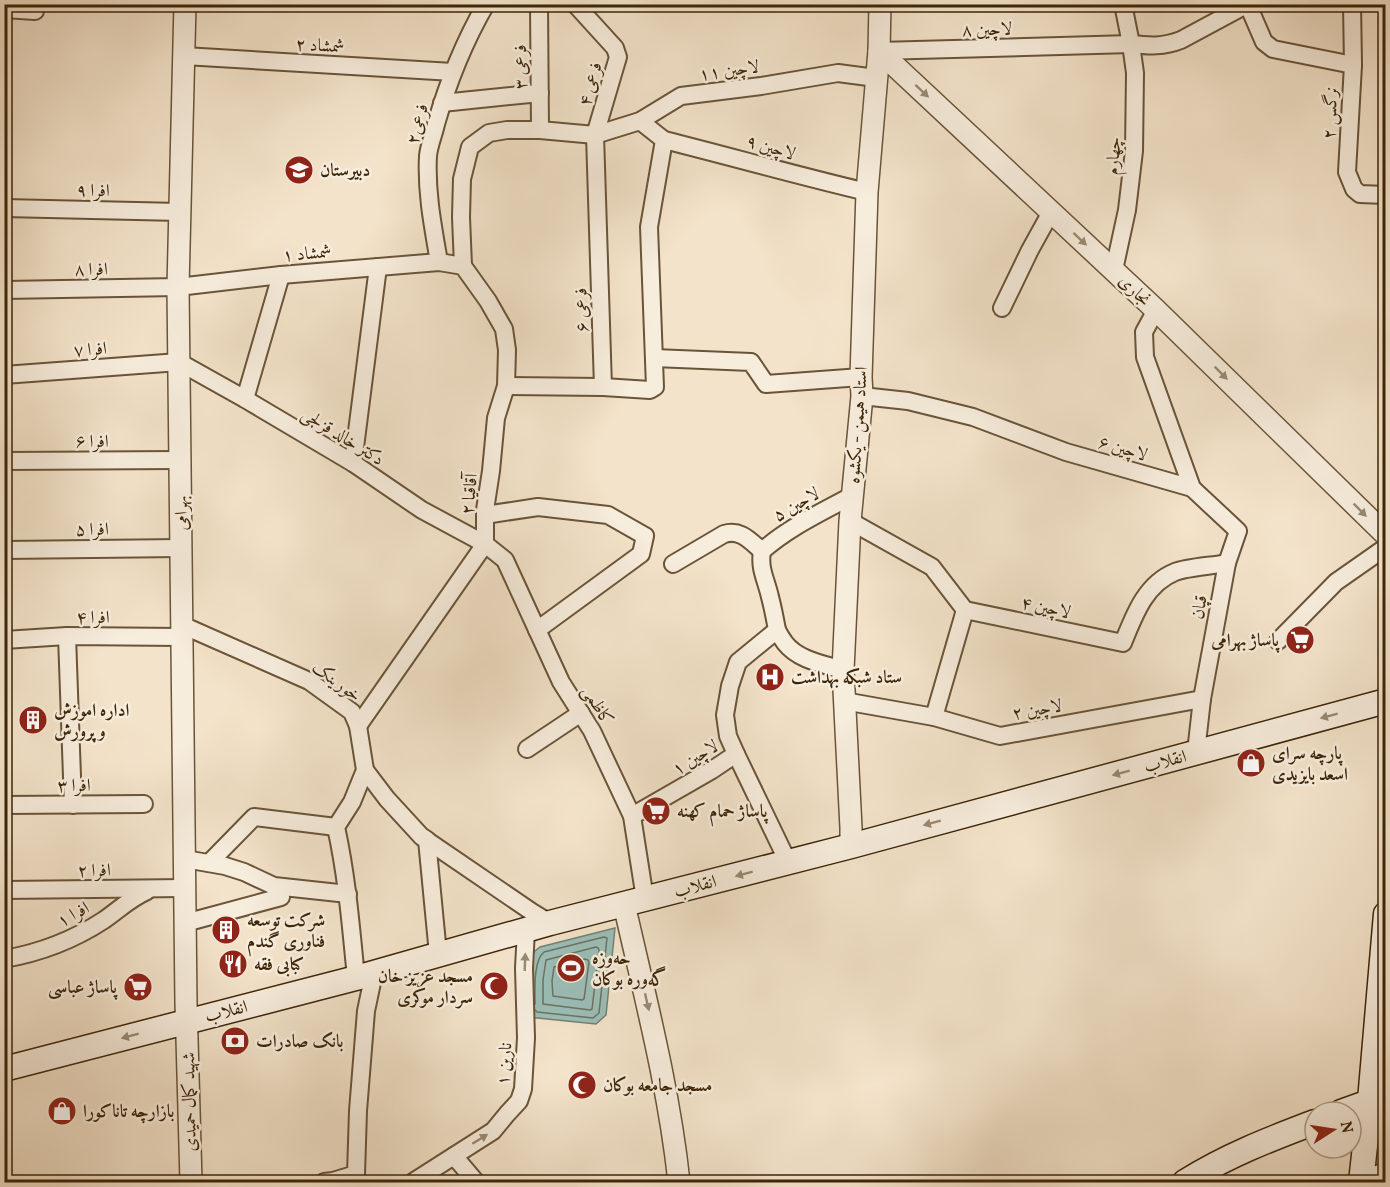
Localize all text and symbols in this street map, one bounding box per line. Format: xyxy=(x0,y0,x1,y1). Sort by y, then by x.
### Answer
street label: لاچین ۸ xyxy=(961,17,1013,44)
street label: شمشاد ۲ xyxy=(295,33,345,60)
street label: فرعی ۳ xyxy=(509,45,534,89)
street label: لاچین ۱۱ xyxy=(697,55,761,88)
street label: فرعی ۴ xyxy=(573,59,610,109)
one-way arrow xyxy=(915,84,929,98)
street label: نرگس ۲ xyxy=(1318,86,1345,140)
street label: فرعی۲ xyxy=(401,101,436,148)
street label: لاچین ۹ xyxy=(743,129,798,167)
street label: چهارم xyxy=(1101,136,1130,176)
school or university icon: دبیرستان xyxy=(283,154,315,186)
place label: دبیرستان xyxy=(320,159,370,184)
street label: افرا ۹ xyxy=(76,179,110,204)
one-way arrow xyxy=(1072,232,1087,245)
street label: شمشاد ۱ xyxy=(282,240,333,269)
street label: افرا ۸ xyxy=(74,258,108,283)
street label: نجاری xyxy=(1112,269,1156,313)
street label: فرعی ۶ xyxy=(569,287,596,333)
street label: افرا ۷ xyxy=(73,337,108,364)
street label: استاد هیمن - یکشوه xyxy=(842,366,875,485)
one-way arrow xyxy=(1213,366,1227,380)
street label: دکتر خالد قزلجی xyxy=(296,402,388,473)
street label: افرا ۶ xyxy=(75,430,109,455)
street label: لاچین ۶ xyxy=(1095,430,1150,468)
street label: آقاقیا ۲ xyxy=(456,470,485,516)
street label: لاچین ۵ xyxy=(769,482,825,529)
street label: بهرامی xyxy=(170,495,195,531)
one-way arrow xyxy=(1352,503,1366,517)
street label: افرا ۵ xyxy=(75,518,109,543)
street label: لاچین ۴ xyxy=(1018,591,1073,626)
street label: قپان xyxy=(1186,593,1215,621)
street label: افرا ۴ xyxy=(76,606,110,631)
supermarket icon: پاساژ بهرامی xyxy=(1284,624,1316,656)
place label: پاساژ بهرامی xyxy=(1210,629,1281,654)
street label: خورینک xyxy=(306,656,366,709)
hospital icon: ستاد شبکه بهداشت xyxy=(754,661,786,693)
place label: ستاد شبکه بهداشت xyxy=(791,666,902,691)
street label: کاظمی xyxy=(575,681,619,731)
street label: لاچین ۲ xyxy=(1010,694,1064,727)
place label: اداره اموزش و پرورش xyxy=(54,699,130,745)
building icon: اداره اموزش و پرورش xyxy=(17,704,49,736)
one-way arrow xyxy=(1320,712,1338,721)
street label: لاچین ۱ xyxy=(668,734,724,782)
place label: پارچه سرای اسعد بایزیدی xyxy=(1272,742,1348,788)
street label: انقلاب xyxy=(1141,745,1190,780)
shop icon: پارچه سرای اسعد بایزیدی xyxy=(1235,747,1267,779)
one-way arrow xyxy=(1111,768,1130,778)
street label: افرا ۳ xyxy=(57,774,91,799)
supermarket icon: پاساژ حمام کهنه xyxy=(640,795,672,827)
place label: پاساژ حمام کهنه xyxy=(677,800,769,827)
one-way arrow xyxy=(923,819,941,829)
street label: افرا ۲ xyxy=(77,859,111,884)
one-way arrow xyxy=(735,869,753,879)
street label: انقلاب xyxy=(671,870,720,905)
street label: افرا ۱ xyxy=(53,896,94,934)
place label: شرکت توسعه فناوری گندم xyxy=(247,909,325,957)
building icon: شرکت توسعه فناوری گندم xyxy=(210,914,242,946)
place label: حه‌وزه گه‌وره بوکان xyxy=(592,947,666,993)
restaurant icon: کبابی فقه xyxy=(217,948,249,980)
sports icon: حه‌وزه گه‌وره بوکان xyxy=(555,952,587,984)
place label: کبابی فقه xyxy=(254,953,304,978)
one-way arrow xyxy=(520,953,529,972)
place label: مسجد عزیز خان سردار موکری xyxy=(378,965,473,1011)
mosque icon: مسجد عزیز خان سردار موکری xyxy=(478,970,510,1002)
supermarket icon: پاساژ عباسی xyxy=(122,971,154,1003)
place label: پاساژ عباسی xyxy=(48,976,119,1001)
one-way arrow xyxy=(642,993,652,1011)
street label: انقلاب xyxy=(202,995,250,1030)
bank icon: بانک صادرات xyxy=(219,1025,251,1057)
place label: بانک صادرات xyxy=(256,1030,343,1055)
one-way arrow xyxy=(121,1032,139,1041)
street label: نارین ۱ xyxy=(492,1042,519,1086)
street label: شهید کمال حمیدی xyxy=(177,1052,204,1152)
mosque icon: مسجد جامعه بوکان xyxy=(566,1069,598,1101)
place label: مسجد جامعه بوکان xyxy=(603,1074,712,1099)
shop icon: بازارچه تاناکورا xyxy=(46,1095,78,1127)
place label: بازارچه تاناکورا xyxy=(83,1100,174,1125)
north arrow xyxy=(1303,1100,1363,1160)
text: N xyxy=(1334,1119,1358,1136)
one-way arrow xyxy=(472,1134,488,1145)

